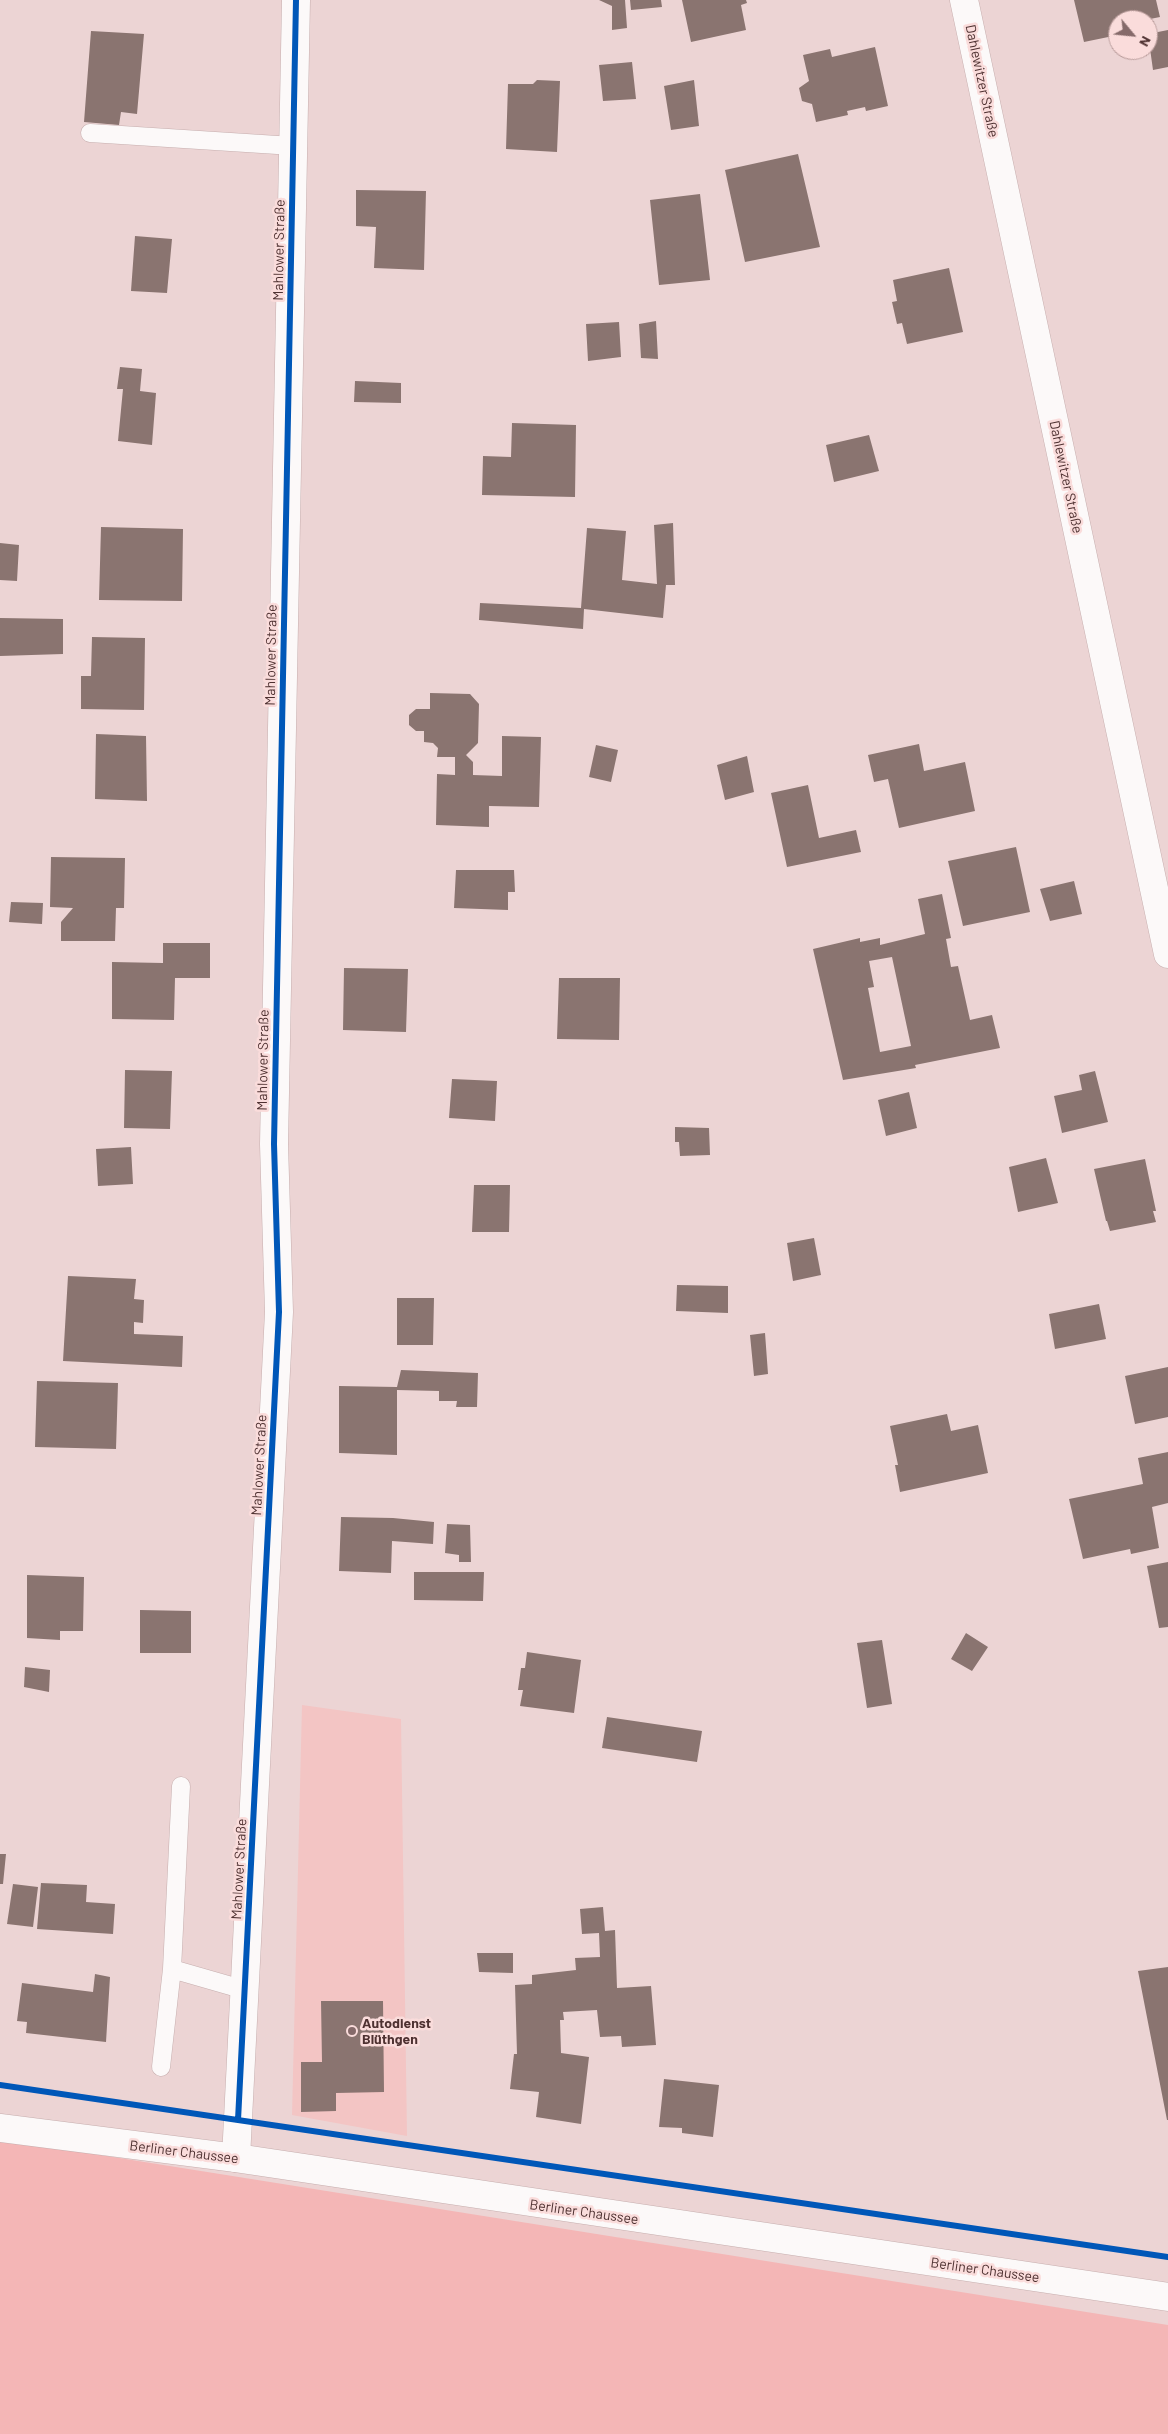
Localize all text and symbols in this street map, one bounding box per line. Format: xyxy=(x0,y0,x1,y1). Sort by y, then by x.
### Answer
north arrow xyxy=(1108,10,1158,60)
street label: Dahlewitzer Straße xyxy=(962,23,1002,139)
text: N xyxy=(1136,34,1155,50)
street label: Mahlower Straße xyxy=(270,199,288,301)
street label: Dahlewitzer Straße xyxy=(1046,419,1086,535)
street label: Mahlower Straße xyxy=(262,604,280,706)
street label: Mahlower Straße xyxy=(254,1009,272,1111)
street label: Mahlower Straße xyxy=(248,1414,270,1516)
street label: Mahlower Straße xyxy=(228,1818,250,1920)
place label: Autodienst Blüthgen xyxy=(362,2015,431,2048)
marker: Autodienst Blüthgen xyxy=(346,2025,358,2037)
street label: Berliner Chaussee xyxy=(128,2137,240,2167)
street label: Berliner Chaussee xyxy=(528,2196,640,2228)
street label: Berliner Chaussee xyxy=(929,2254,1041,2286)

